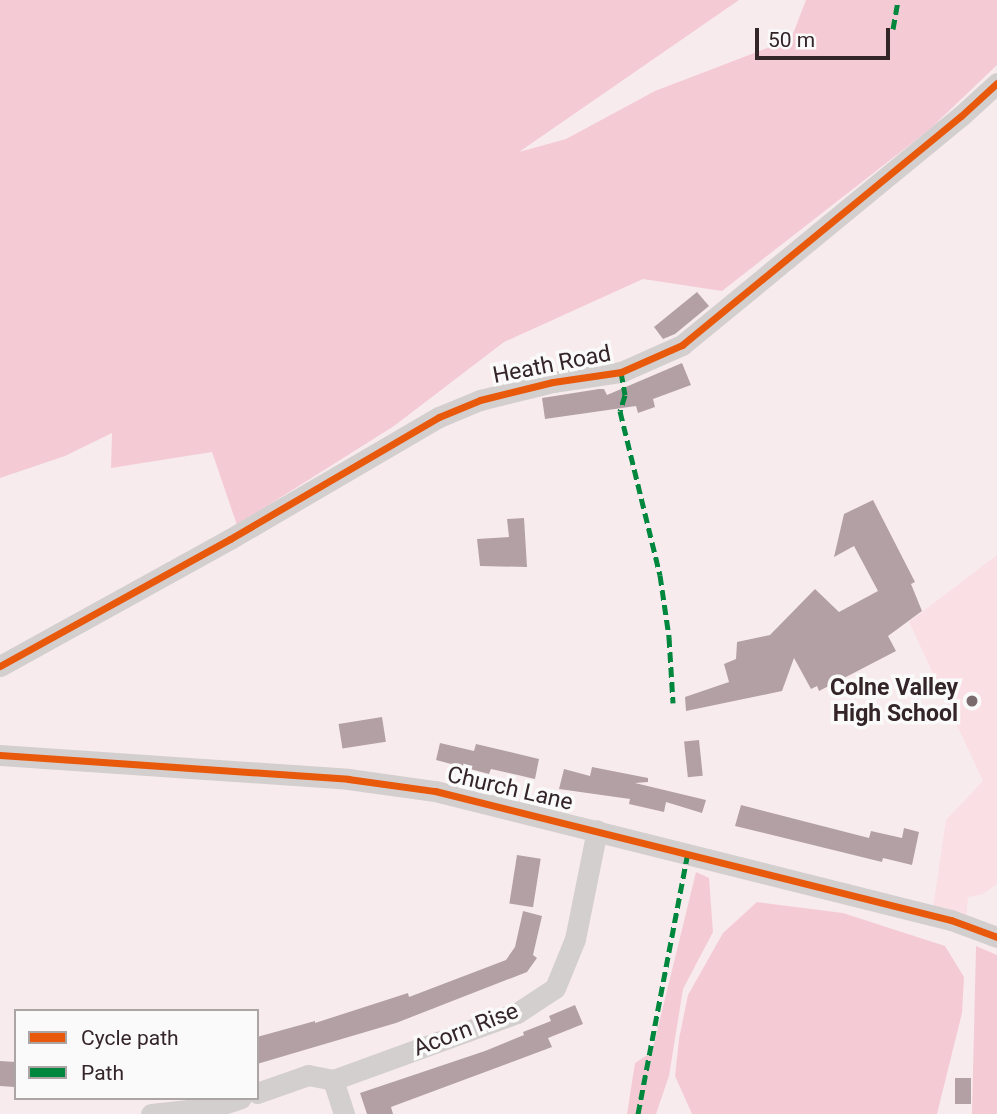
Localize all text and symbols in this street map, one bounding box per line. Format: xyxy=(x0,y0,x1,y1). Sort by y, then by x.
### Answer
scale bar xyxy=(759,14,894,58)
text: 50 m xyxy=(768,28,815,52)
street label: Heath Road xyxy=(491,340,613,390)
place label: Colne Valley High School xyxy=(830,674,958,728)
marker: Colne Valley High School xyxy=(964,693,980,709)
street label: Church Lane xyxy=(444,761,576,817)
street label: Acorn Rise xyxy=(410,997,522,1063)
legend xyxy=(14,1009,259,1100)
text: Cycle path xyxy=(81,1026,179,1050)
text: Path xyxy=(81,1061,124,1085)

